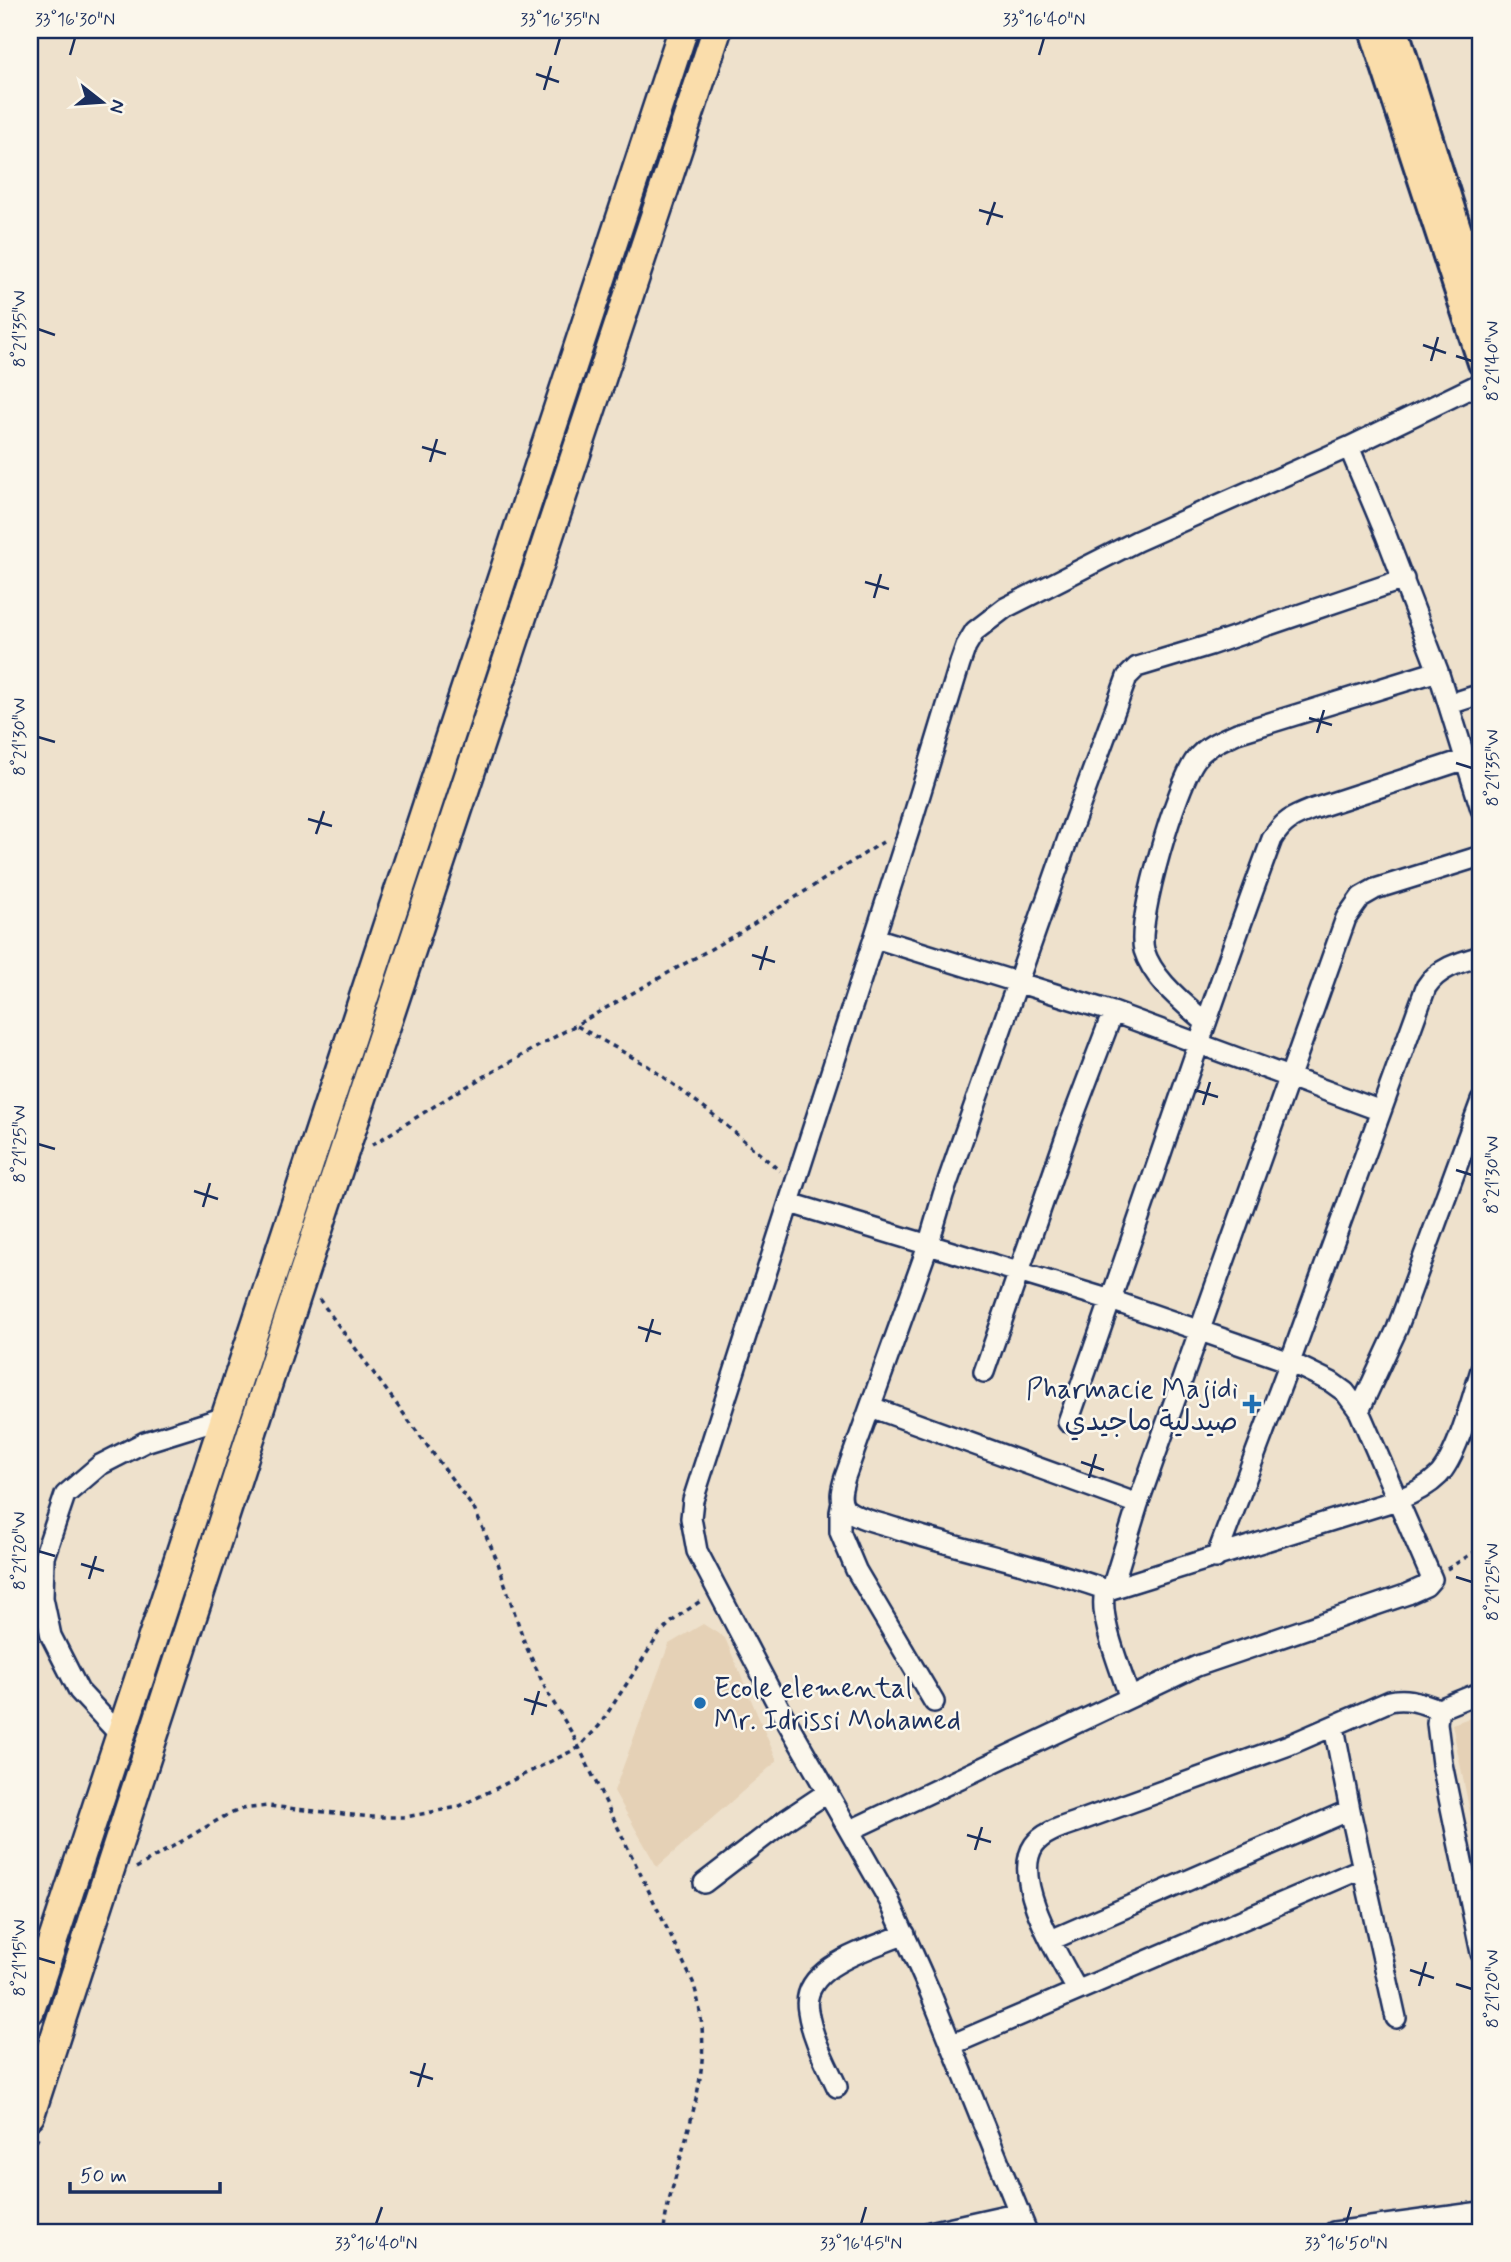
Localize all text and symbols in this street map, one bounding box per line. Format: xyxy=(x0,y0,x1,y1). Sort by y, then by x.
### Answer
text: 33°16'30"N xyxy=(35,8,115,32)
text: 33°16'35"N xyxy=(520,8,600,32)
text: 33°16'40"N xyxy=(1003,8,1085,32)
north arrow xyxy=(66,66,136,136)
text: N xyxy=(103,97,131,116)
text: 8°21'35"W xyxy=(8,290,32,368)
text: 8°21'40"W xyxy=(1481,321,1505,401)
text: 8°21'30"W xyxy=(8,698,32,776)
text: 8°21'35"W xyxy=(1481,729,1505,807)
text: 8°21'25"W xyxy=(8,1105,32,1183)
text: 8°21'30"W xyxy=(1481,1136,1505,1214)
place label: Pharmacie Majidi صيدلية ماجيدي xyxy=(1026,1372,1238,1441)
marker: Pharmacie Majidi صيدلية ماجيدي xyxy=(1244,1396,1260,1412)
text: 8°21'20"W xyxy=(8,1512,32,1590)
text: 8°21'25"W xyxy=(1481,1543,1505,1621)
place label: Ecole elemental Mr. Idrissi Mohamed xyxy=(714,1671,961,1740)
marker: Ecole elemental Mr. Idrissi Mohamed xyxy=(692,1695,708,1711)
text: 8°21'15"W xyxy=(8,1919,32,1997)
text: 8°21'20"W xyxy=(1481,1950,1505,2028)
scale bar xyxy=(70,2150,220,2194)
text: 50 m xyxy=(80,2162,127,2190)
text: 33°16'40"N xyxy=(335,2232,417,2256)
text: 33°16'45"N xyxy=(820,2232,902,2256)
text: 33°16'50"N xyxy=(1304,2232,1388,2256)

